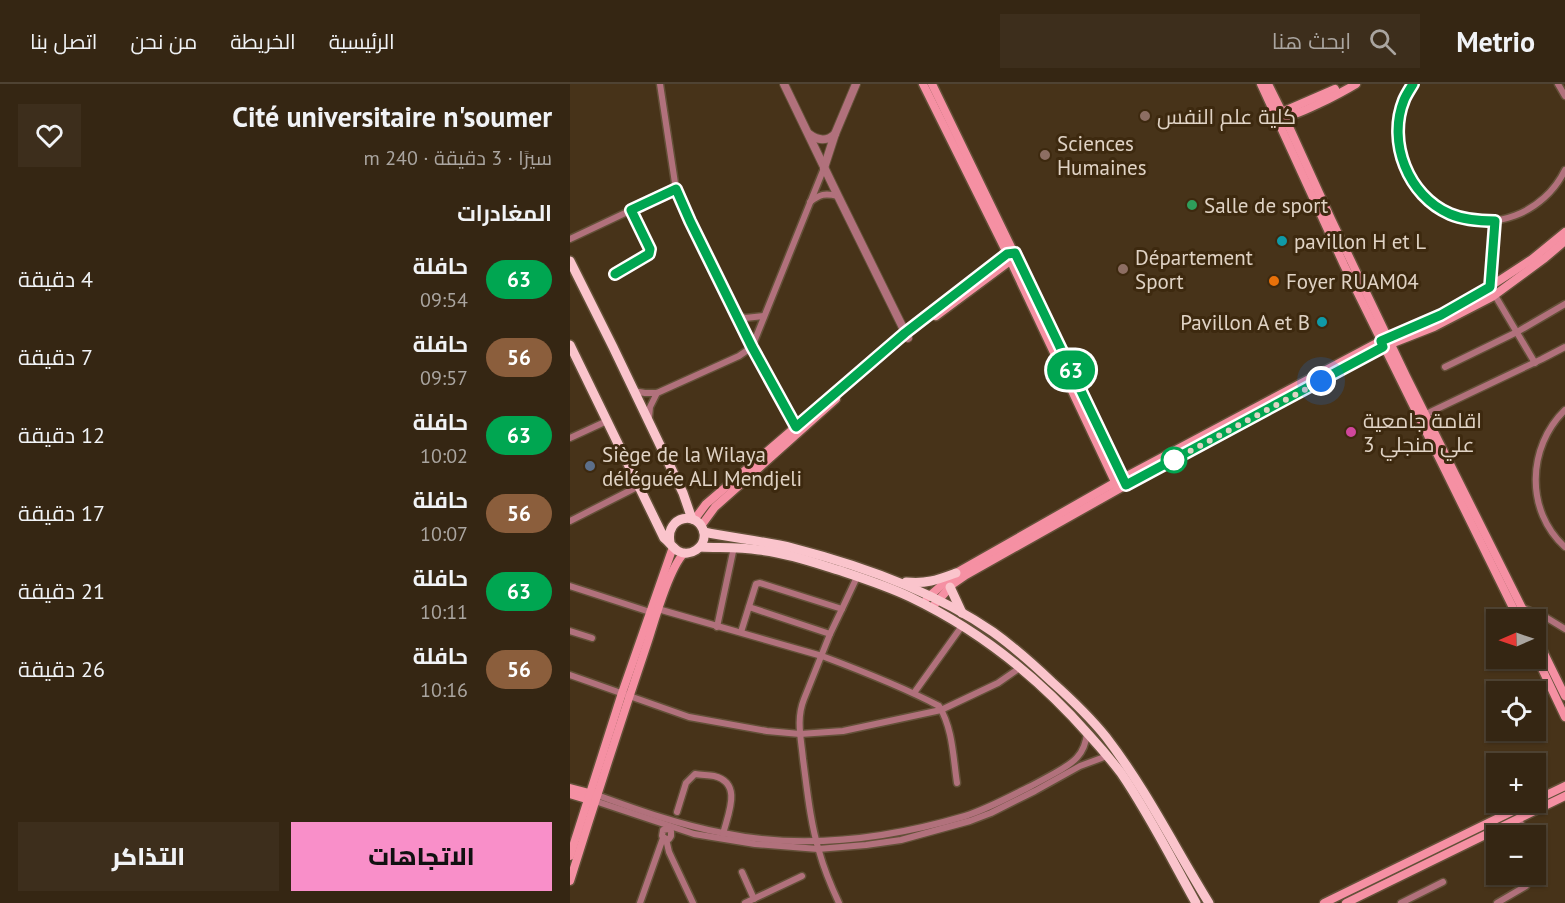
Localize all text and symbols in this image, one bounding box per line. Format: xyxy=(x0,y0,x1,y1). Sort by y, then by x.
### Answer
search box xyxy=(1000,14,1420,68)
text: Metrio xyxy=(1456,23,1535,60)
icon: search xyxy=(1366,25,1399,58)
text: ابحث هنا xyxy=(1272,27,1351,55)
text: اتصل بنا xyxy=(30,28,97,55)
text: من نحن xyxy=(130,28,197,55)
text: الخريطة xyxy=(230,28,296,55)
text: الرئيسية xyxy=(329,28,395,55)
text: Cité universitaire n'soumer xyxy=(232,98,552,135)
place label: كلية علم النفس xyxy=(1157,103,1296,131)
button: heart xyxy=(18,104,81,167)
marker: كلية علم النفس xyxy=(1138,109,1152,123)
place label: Sciences Humaines xyxy=(1057,130,1147,181)
text: سيرًا · 3 دقيقة · 240 m xyxy=(364,145,552,171)
marker: Sciences Humaines xyxy=(1038,148,1052,162)
place label: Salle de sport xyxy=(1204,192,1328,219)
marker: Salle de sport xyxy=(1185,198,1199,212)
text: المغادرات xyxy=(457,199,552,227)
place label: pavillon H et L xyxy=(1294,228,1426,255)
marker: pavillon H et L xyxy=(1275,234,1289,248)
place label: Département Sport xyxy=(1135,244,1253,295)
text: حافلة xyxy=(413,252,468,280)
marker: Département Sport xyxy=(1116,262,1130,276)
text: 4 دقيقة xyxy=(18,265,93,293)
text: 63 xyxy=(507,266,531,293)
place label: Foyer RUAM04 xyxy=(1286,268,1419,295)
marker: Foyer RUAM04 xyxy=(1267,274,1281,288)
text: 09:54 xyxy=(420,287,468,313)
place label: Pavillon A et B xyxy=(1180,309,1310,336)
marker: Pavillon A et B xyxy=(1315,315,1329,329)
text: حافلة xyxy=(413,330,468,358)
text: 7 دقيقة xyxy=(18,343,93,371)
text: 56 xyxy=(507,344,531,371)
line badge: 63 xyxy=(1044,350,1098,390)
text: 63 xyxy=(1059,357,1083,384)
text: 09:57 xyxy=(420,365,468,391)
your location xyxy=(1306,366,1336,396)
place label: اقامة جامعية علي منجلي 3 xyxy=(1363,407,1482,461)
text: حافلة xyxy=(413,408,468,436)
text: 12 دقيقة xyxy=(18,421,105,449)
text: 63 xyxy=(507,422,531,449)
marker: اقامة جامعية علي منجلي 3 xyxy=(1344,425,1358,439)
place label: Siège de la Wilaya déléguée ALI Mendjeli xyxy=(602,441,802,492)
text: 10:02 xyxy=(420,443,468,469)
unlabelled marker xyxy=(1161,447,1187,473)
marker: Siège de la Wilaya déléguée ALI Mendjeli xyxy=(583,459,597,473)
text: حافلة xyxy=(413,486,468,514)
text: 17 دقيقة xyxy=(18,499,105,527)
text: 56 xyxy=(507,500,531,527)
text: 10:07 xyxy=(420,521,468,547)
text: حافلة xyxy=(413,564,468,592)
text: 21 دقيقة xyxy=(18,577,105,605)
text: 63 xyxy=(507,578,531,605)
text: 10:11 xyxy=(420,599,468,625)
north arrow xyxy=(1486,609,1546,669)
map controls xyxy=(1486,609,1546,885)
text: حافلة xyxy=(413,642,468,670)
text: 26 دقيقة xyxy=(18,655,105,683)
text: 56 xyxy=(507,656,531,683)
text: 10:16 xyxy=(420,677,468,703)
button: locate xyxy=(1486,681,1546,741)
button: + xyxy=(1486,753,1546,813)
button: التذاكر xyxy=(18,822,279,891)
button: الاتجاهات xyxy=(291,822,552,891)
button: − xyxy=(1486,825,1546,885)

